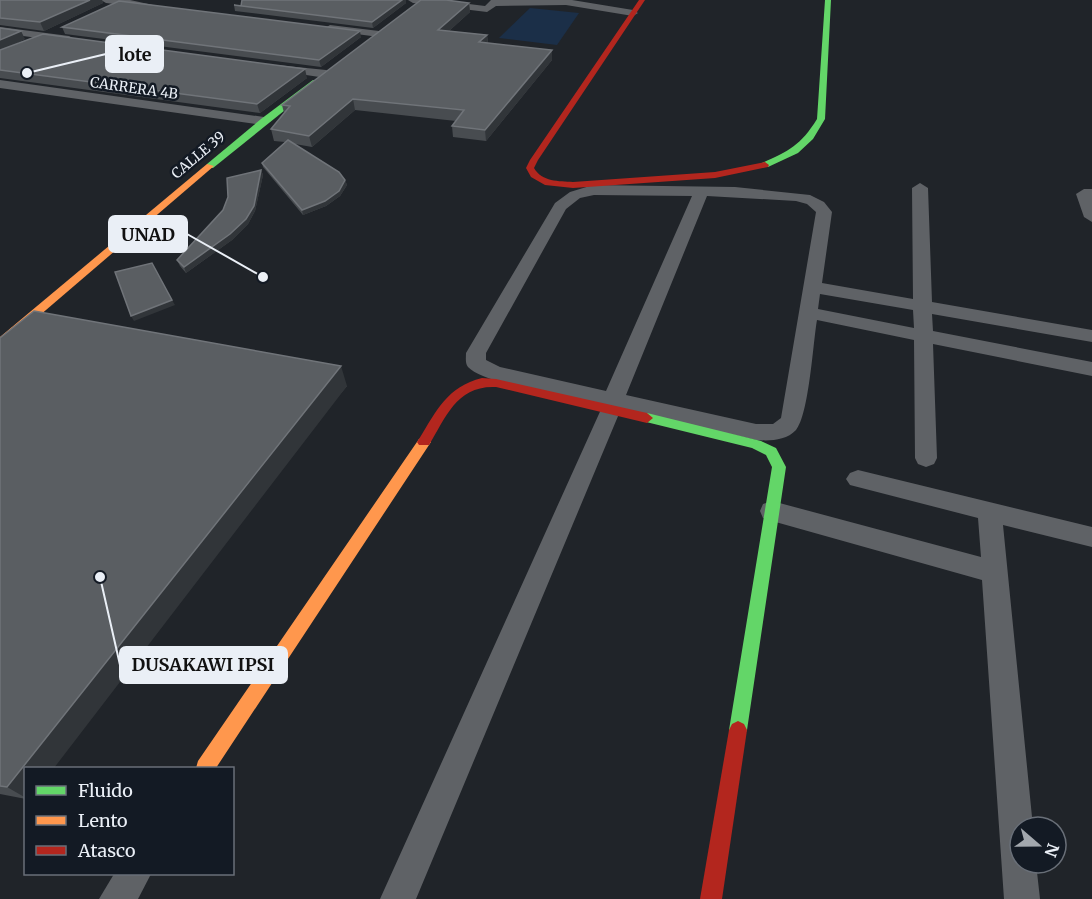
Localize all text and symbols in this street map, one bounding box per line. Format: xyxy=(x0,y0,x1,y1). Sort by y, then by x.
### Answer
callout: lote xyxy=(106,36,163,72)
text: lote xyxy=(118,43,152,66)
street label: CARRERA 4B xyxy=(89,73,179,103)
street label: CALLE 39 xyxy=(168,127,228,183)
callout: UNAD xyxy=(109,216,187,252)
text: UNAD xyxy=(121,223,175,246)
callout: DUSAKAWI IPSI xyxy=(120,647,287,683)
text: DUSAKAWI IPSI xyxy=(132,653,274,676)
legend xyxy=(24,767,234,875)
text: Fluido xyxy=(78,779,133,802)
text: Lento xyxy=(78,809,128,832)
north arrow xyxy=(1008,815,1068,875)
text: Atasco xyxy=(77,839,136,862)
text: N xyxy=(1040,841,1064,860)

